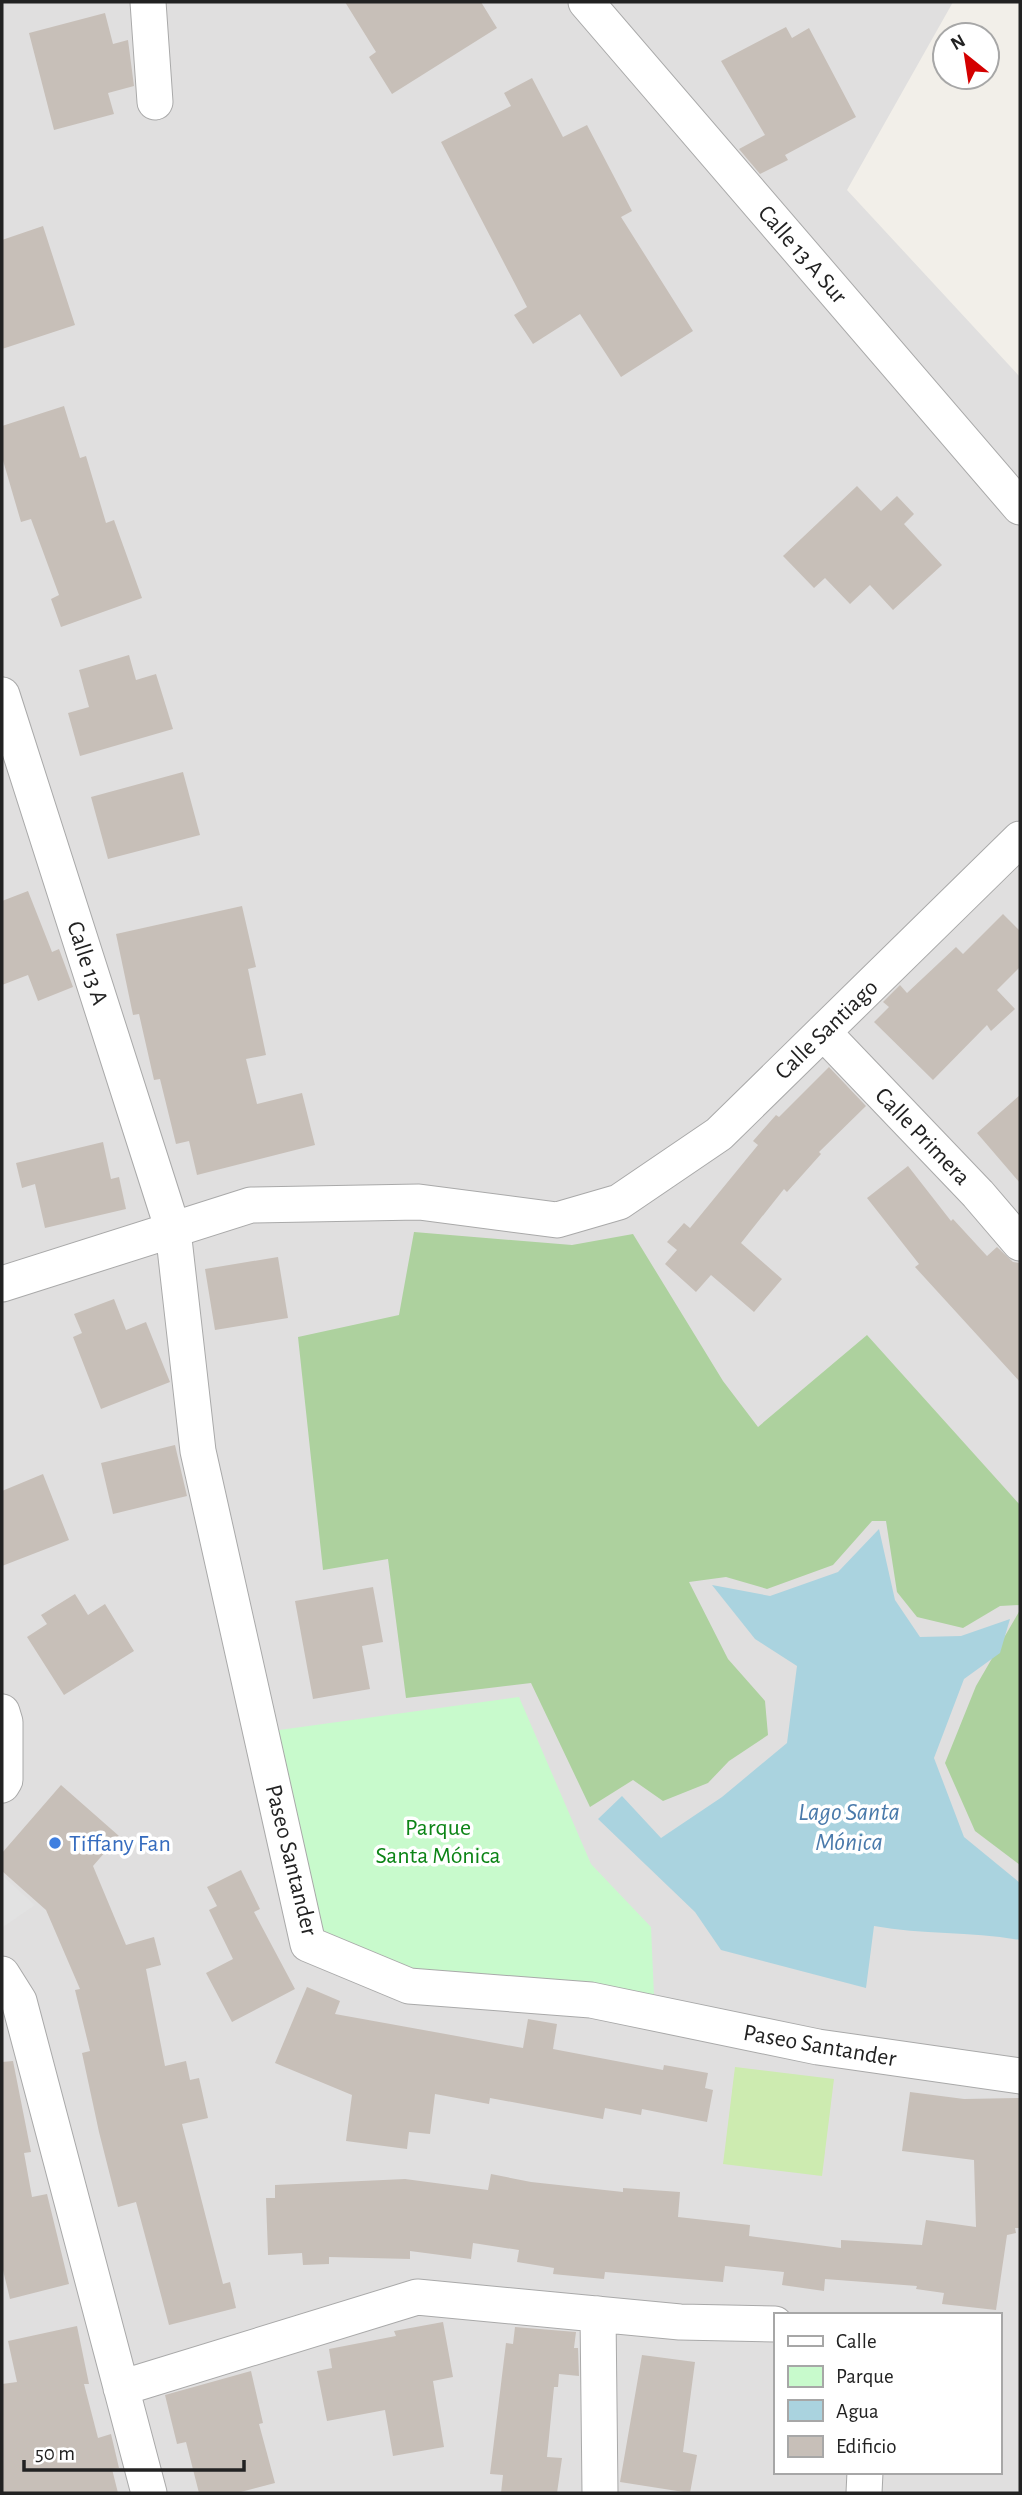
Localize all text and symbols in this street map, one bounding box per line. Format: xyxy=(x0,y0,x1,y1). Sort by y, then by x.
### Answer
north arrow xyxy=(931,21,1001,91)
text: N xyxy=(948,31,969,54)
street label: Calle 13 A Sur xyxy=(753,201,851,309)
street label: Calle 13 A xyxy=(62,918,112,1008)
street label: Calle Santiago xyxy=(771,975,883,1084)
street label: Calle Primera xyxy=(870,1083,974,1190)
street label: Paseo Santander xyxy=(261,1782,321,1939)
water label: Lago Santa Mónica xyxy=(798,1799,900,1855)
park label: Parque Santa Mónica xyxy=(375,1816,501,1868)
place label: Tiffany Fan xyxy=(69,1832,171,1856)
marker: Tiffany Fan xyxy=(47,1835,63,1851)
street label: Paseo Santander xyxy=(741,2021,898,2071)
legend xyxy=(774,2313,1001,2474)
text: Calle xyxy=(836,2331,877,2352)
text: Parque xyxy=(836,2366,894,2387)
text: Agua xyxy=(836,2401,879,2422)
scale bar xyxy=(24,2428,245,2472)
text: Edificio xyxy=(836,2436,897,2457)
text: 50 m xyxy=(35,2443,75,2464)

